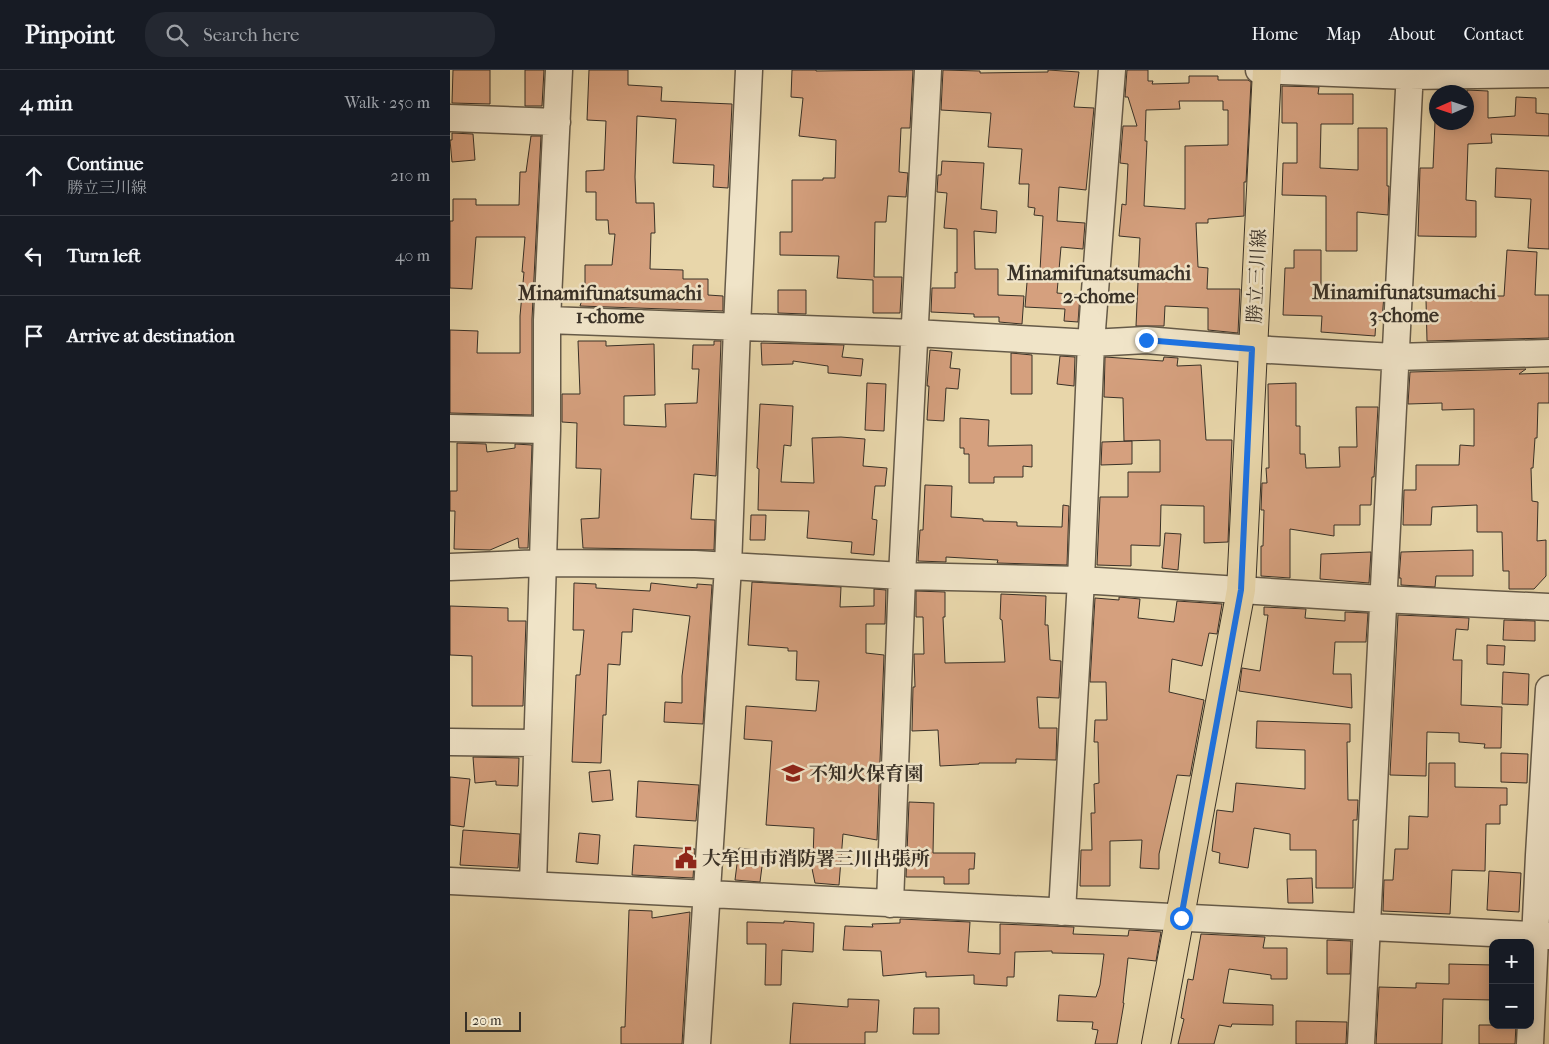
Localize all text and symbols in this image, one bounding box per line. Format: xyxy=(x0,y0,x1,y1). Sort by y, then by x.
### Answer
search box xyxy=(145,12,495,57)
text: Pinpoint xyxy=(25,21,115,49)
icon: search xyxy=(163,21,191,49)
text: Search here xyxy=(203,24,299,46)
text: Home xyxy=(1251,24,1298,45)
text: Map xyxy=(1326,24,1361,45)
text: About xyxy=(1389,24,1435,45)
text: Contact xyxy=(1463,24,1524,45)
north arrow xyxy=(1429,85,1474,130)
text: 4 min xyxy=(20,91,73,115)
text: Walk · 250 m xyxy=(345,93,430,112)
text: Continue xyxy=(67,153,143,175)
icon: ahead xyxy=(20,162,48,190)
text: 210 m xyxy=(391,166,430,185)
text: 勝立三川線 xyxy=(67,178,147,197)
street label: 勝立三川線 xyxy=(1244,228,1270,324)
icon: left xyxy=(20,242,48,270)
text: Turn left xyxy=(67,245,141,267)
text: 40 m xyxy=(395,246,430,265)
district label: Minamifunatsumachi 2-chome xyxy=(1006,262,1192,308)
district label: Minamifunatsumachi 3-chome xyxy=(1311,281,1497,327)
district label: Minamifunatsumachi 1-chome xyxy=(517,282,703,328)
icon: arrive xyxy=(20,322,48,350)
text: Arrive at destination xyxy=(67,325,235,347)
route end xyxy=(1135,329,1158,352)
school or university icon: 不知火保育園 xyxy=(780,760,806,786)
place label: 不知火保育園 xyxy=(809,763,923,785)
public building icon: 大牟田市消防署三川出張所 xyxy=(673,845,699,871)
place label: 大牟田市消防署三川出張所 xyxy=(702,848,930,870)
route start xyxy=(1170,907,1193,930)
map controls xyxy=(1489,939,1534,1029)
button: + xyxy=(1489,939,1534,984)
button: − xyxy=(1489,984,1534,1029)
scale bar xyxy=(465,1009,521,1032)
text: 20 m xyxy=(472,1012,502,1029)

